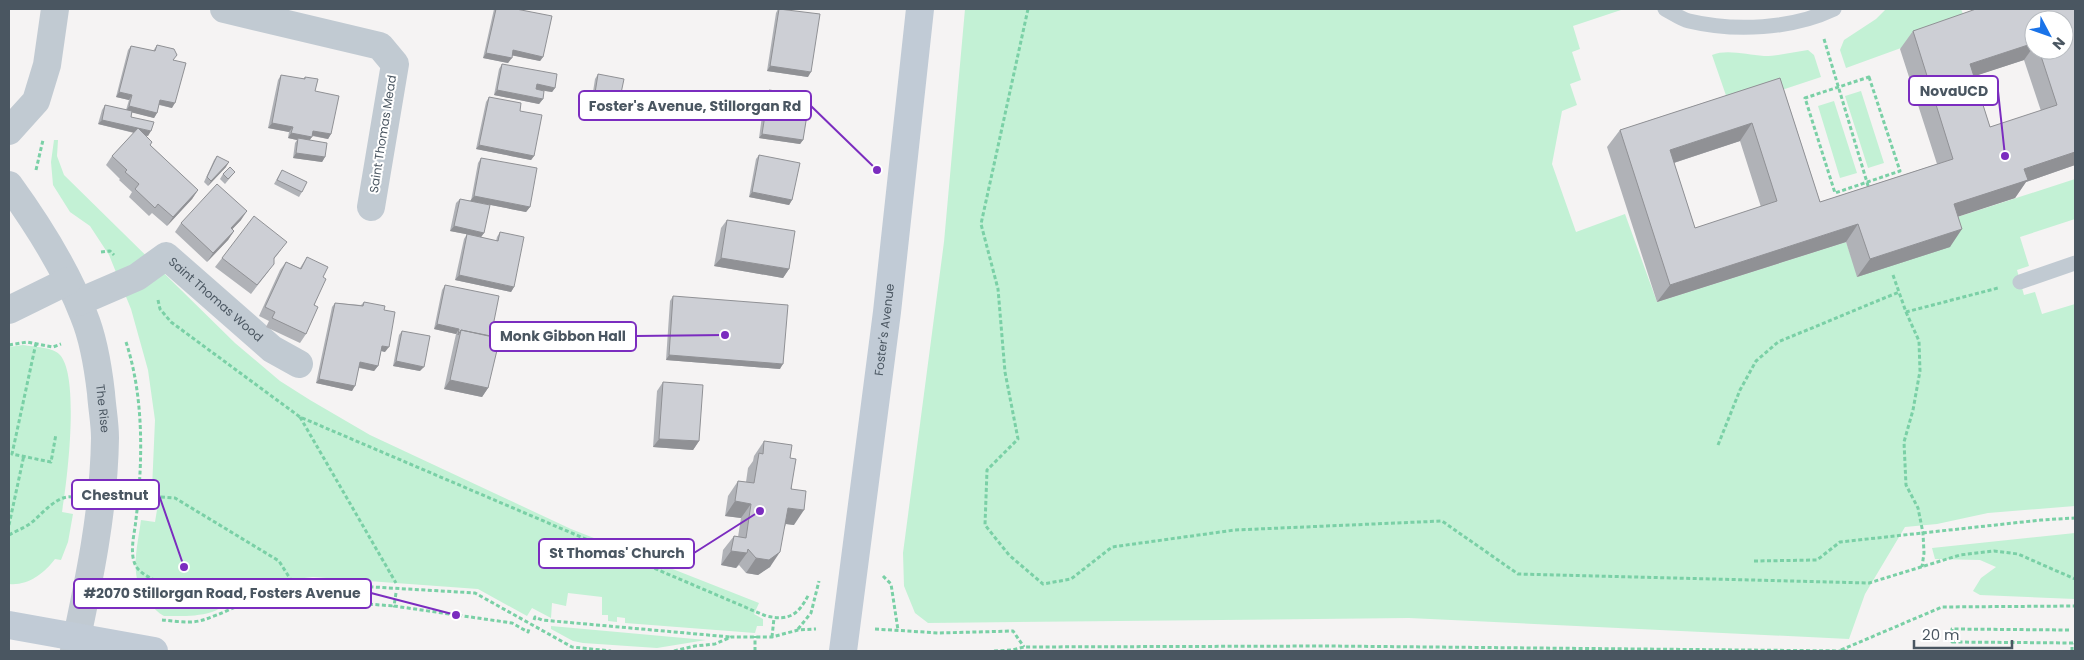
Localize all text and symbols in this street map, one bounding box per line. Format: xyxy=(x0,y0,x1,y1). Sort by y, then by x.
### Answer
north arrow xyxy=(2024,10,2074,60)
text: N xyxy=(2048,33,2070,54)
street label: Saint Thomas Mead xyxy=(365,74,400,194)
callout: NovaUCD xyxy=(1909,76,1998,105)
text: NovaUCD xyxy=(1920,81,1988,101)
callout: Foster's Avenue, Stillorgan Rd xyxy=(579,91,811,120)
text: Foster's Avenue, Stillorgan Rd xyxy=(589,96,801,116)
street label: Saint Thomas Wood xyxy=(165,253,267,345)
street label: Foster's Avenue xyxy=(870,283,898,377)
callout: Monk Gibbon Hall xyxy=(490,322,636,351)
text: Monk Gibbon Hall xyxy=(500,326,626,346)
street label: The Rise xyxy=(92,383,114,433)
callout: Chestnut xyxy=(72,480,159,509)
text: Chestnut xyxy=(82,485,149,505)
callout: St Thomas' Church xyxy=(539,539,694,568)
text: St Thomas' Church xyxy=(549,543,685,563)
callout: #2070 Stillorgan Road, Fosters Avenue xyxy=(74,579,371,608)
text: #2070 Stillorgan Road, Fosters Avenue xyxy=(83,583,361,603)
scale bar xyxy=(1914,618,2012,650)
text: 20 m xyxy=(1922,624,1960,645)

